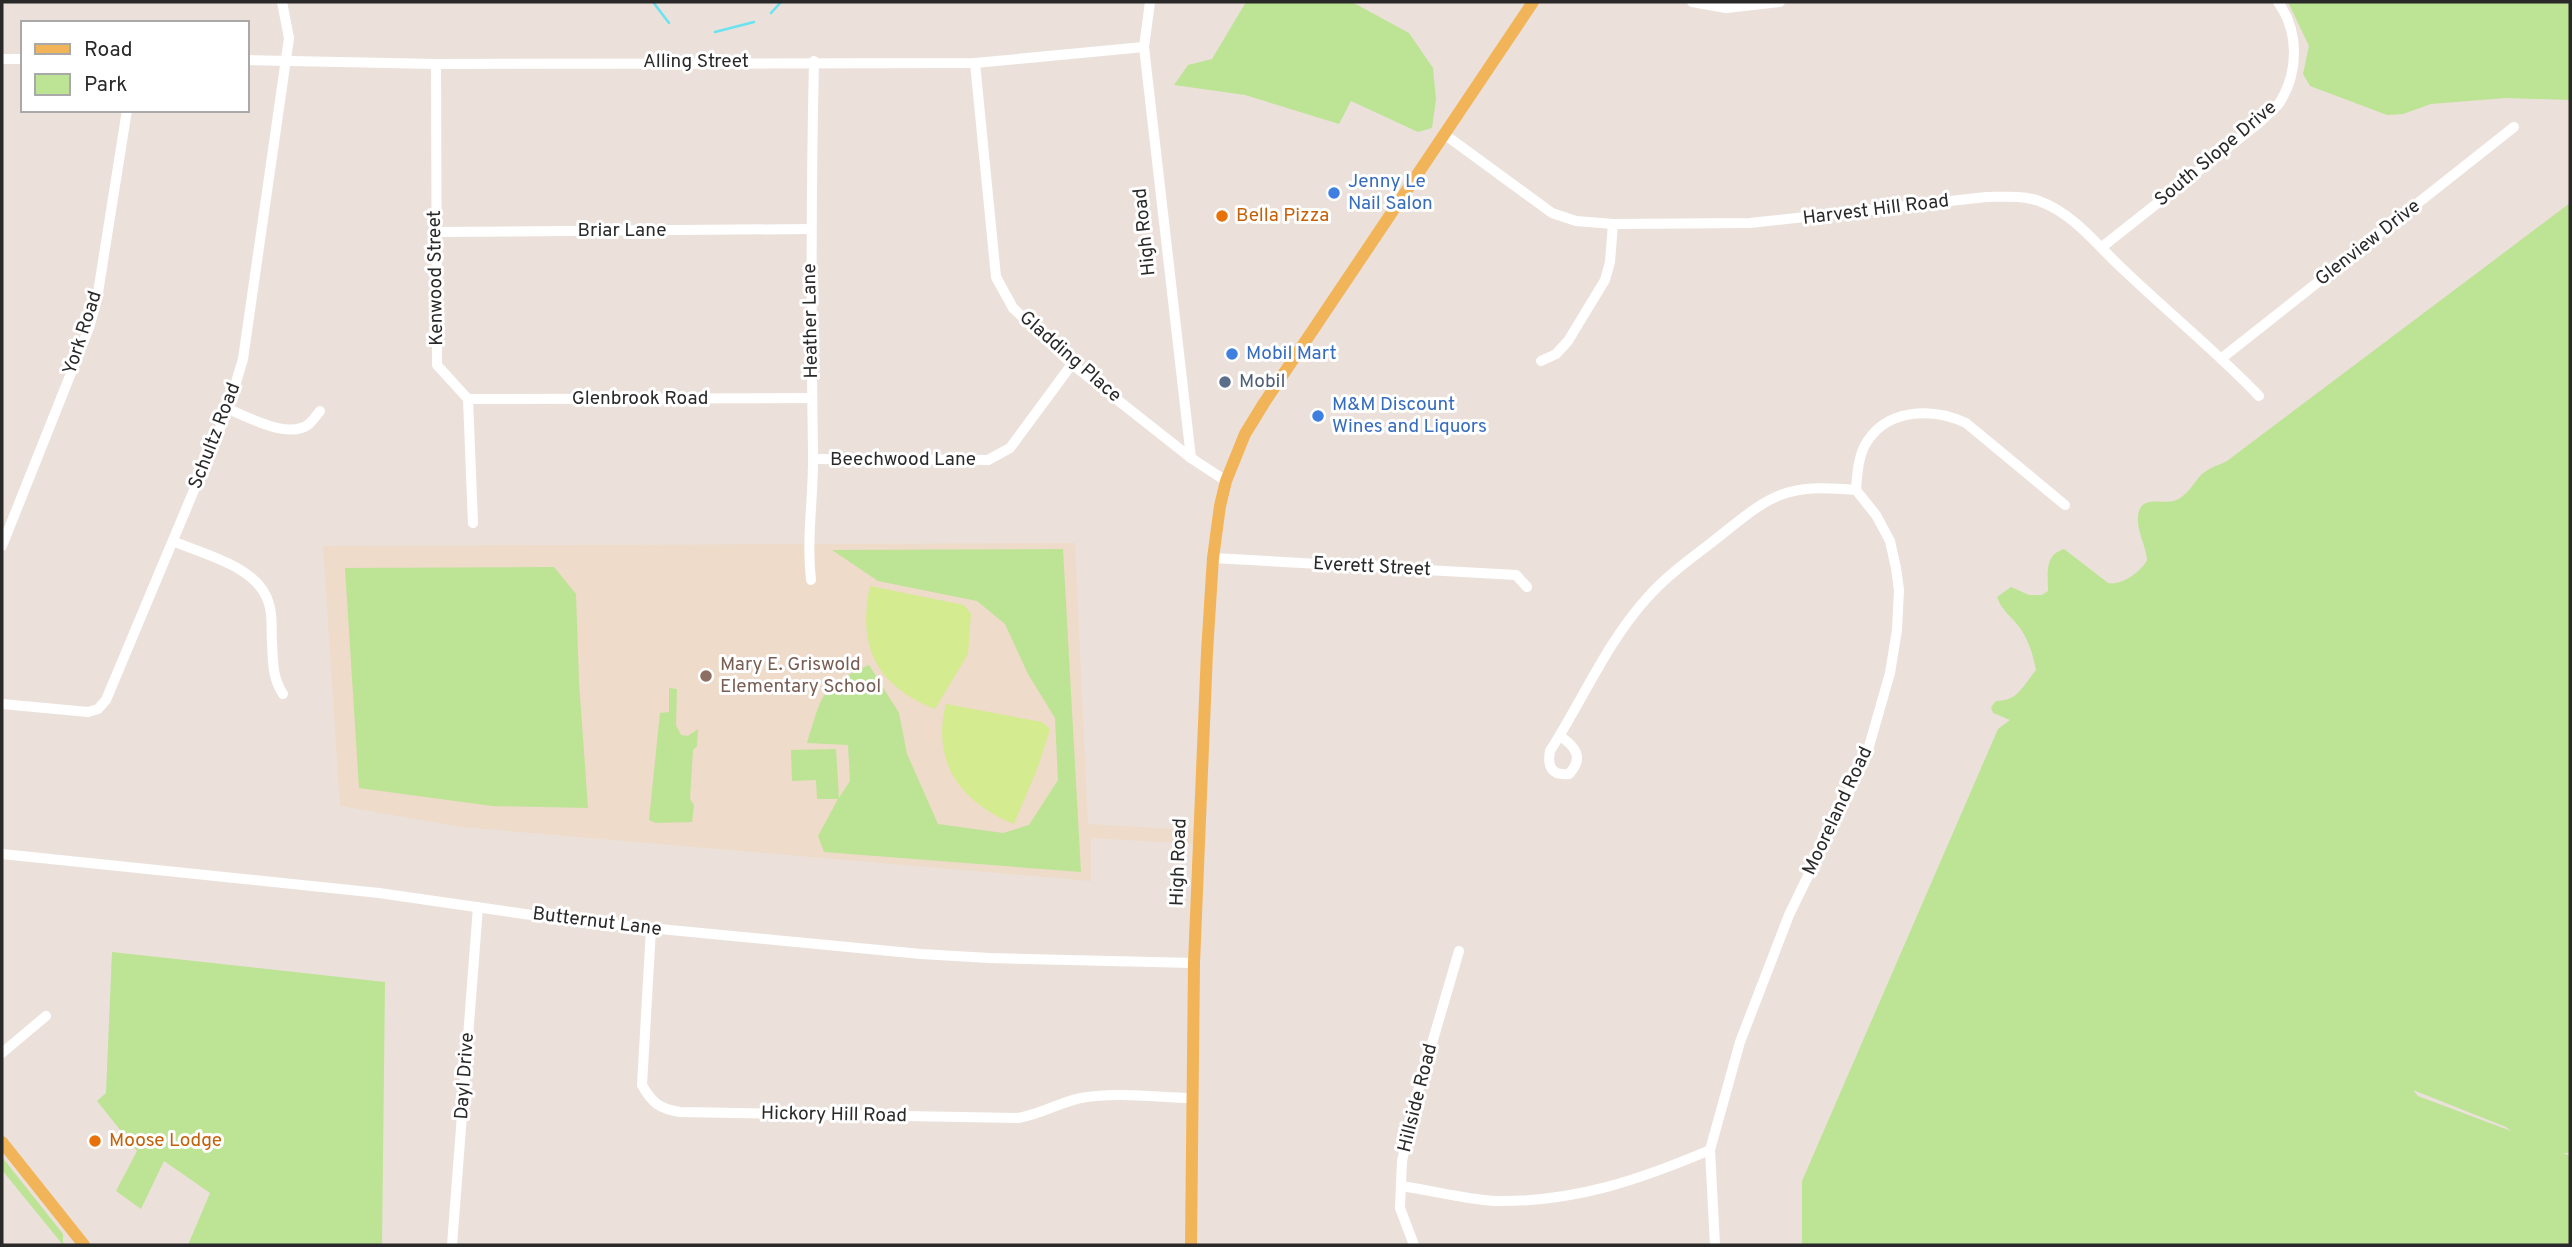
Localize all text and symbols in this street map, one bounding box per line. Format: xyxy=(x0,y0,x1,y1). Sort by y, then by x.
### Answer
legend xyxy=(21,21,248,112)
text: Road xyxy=(84,37,133,64)
street label: Alling Street xyxy=(643,50,749,74)
text: Park xyxy=(84,72,127,99)
street label: South Slope Drive xyxy=(2150,96,2282,212)
place label: Jenny Le Nail Salon xyxy=(1348,170,1433,216)
marker: Jenny Le Nail Salon xyxy=(1326,185,1342,201)
street label: High Road xyxy=(1128,187,1162,277)
street label: Harvest Hill Road xyxy=(1802,189,1950,231)
street label: Glenview Drive xyxy=(2311,195,2425,291)
place label: Bella Pizza xyxy=(1236,204,1329,228)
marker: Bella Pizza xyxy=(1214,208,1230,224)
street label: Kenwood Street xyxy=(423,210,449,346)
street label: Briar Lane xyxy=(578,219,666,243)
street label: Heather Lane xyxy=(798,263,824,379)
street label: York Road xyxy=(58,288,108,378)
street label: Gladding Place xyxy=(1014,306,1126,408)
place label: Mobil Mart xyxy=(1246,342,1337,366)
marker: Mobil Mart xyxy=(1224,346,1240,362)
place label: Mobil xyxy=(1239,370,1285,394)
marker: Mobil xyxy=(1217,374,1233,390)
street label: Schultz Road xyxy=(184,379,246,493)
street label: Glenbrook Road xyxy=(572,387,708,411)
place label: M&M Discount Wines and Liquors xyxy=(1332,393,1487,439)
marker: M&M Discount Wines and Liquors xyxy=(1310,408,1326,424)
street label: Beechwood Lane xyxy=(830,448,976,472)
street label: Everett Street xyxy=(1312,552,1432,582)
place label: Mary E. Griswold Elementary School xyxy=(720,653,881,699)
marker: Mary E. Griswold Elementary School xyxy=(698,668,714,684)
street label: Mooreland Road xyxy=(1798,743,1878,879)
street label: High Road xyxy=(1165,818,1193,906)
street label: Butternut Lane xyxy=(531,902,663,942)
street label: Dayl Drive xyxy=(450,1032,480,1120)
street label: Hillside Road xyxy=(1393,1041,1443,1155)
street label: Hickory Hill Road xyxy=(761,1102,907,1128)
place label: Moose Lodge xyxy=(109,1129,222,1153)
marker: Moose Lodge xyxy=(87,1133,103,1149)

